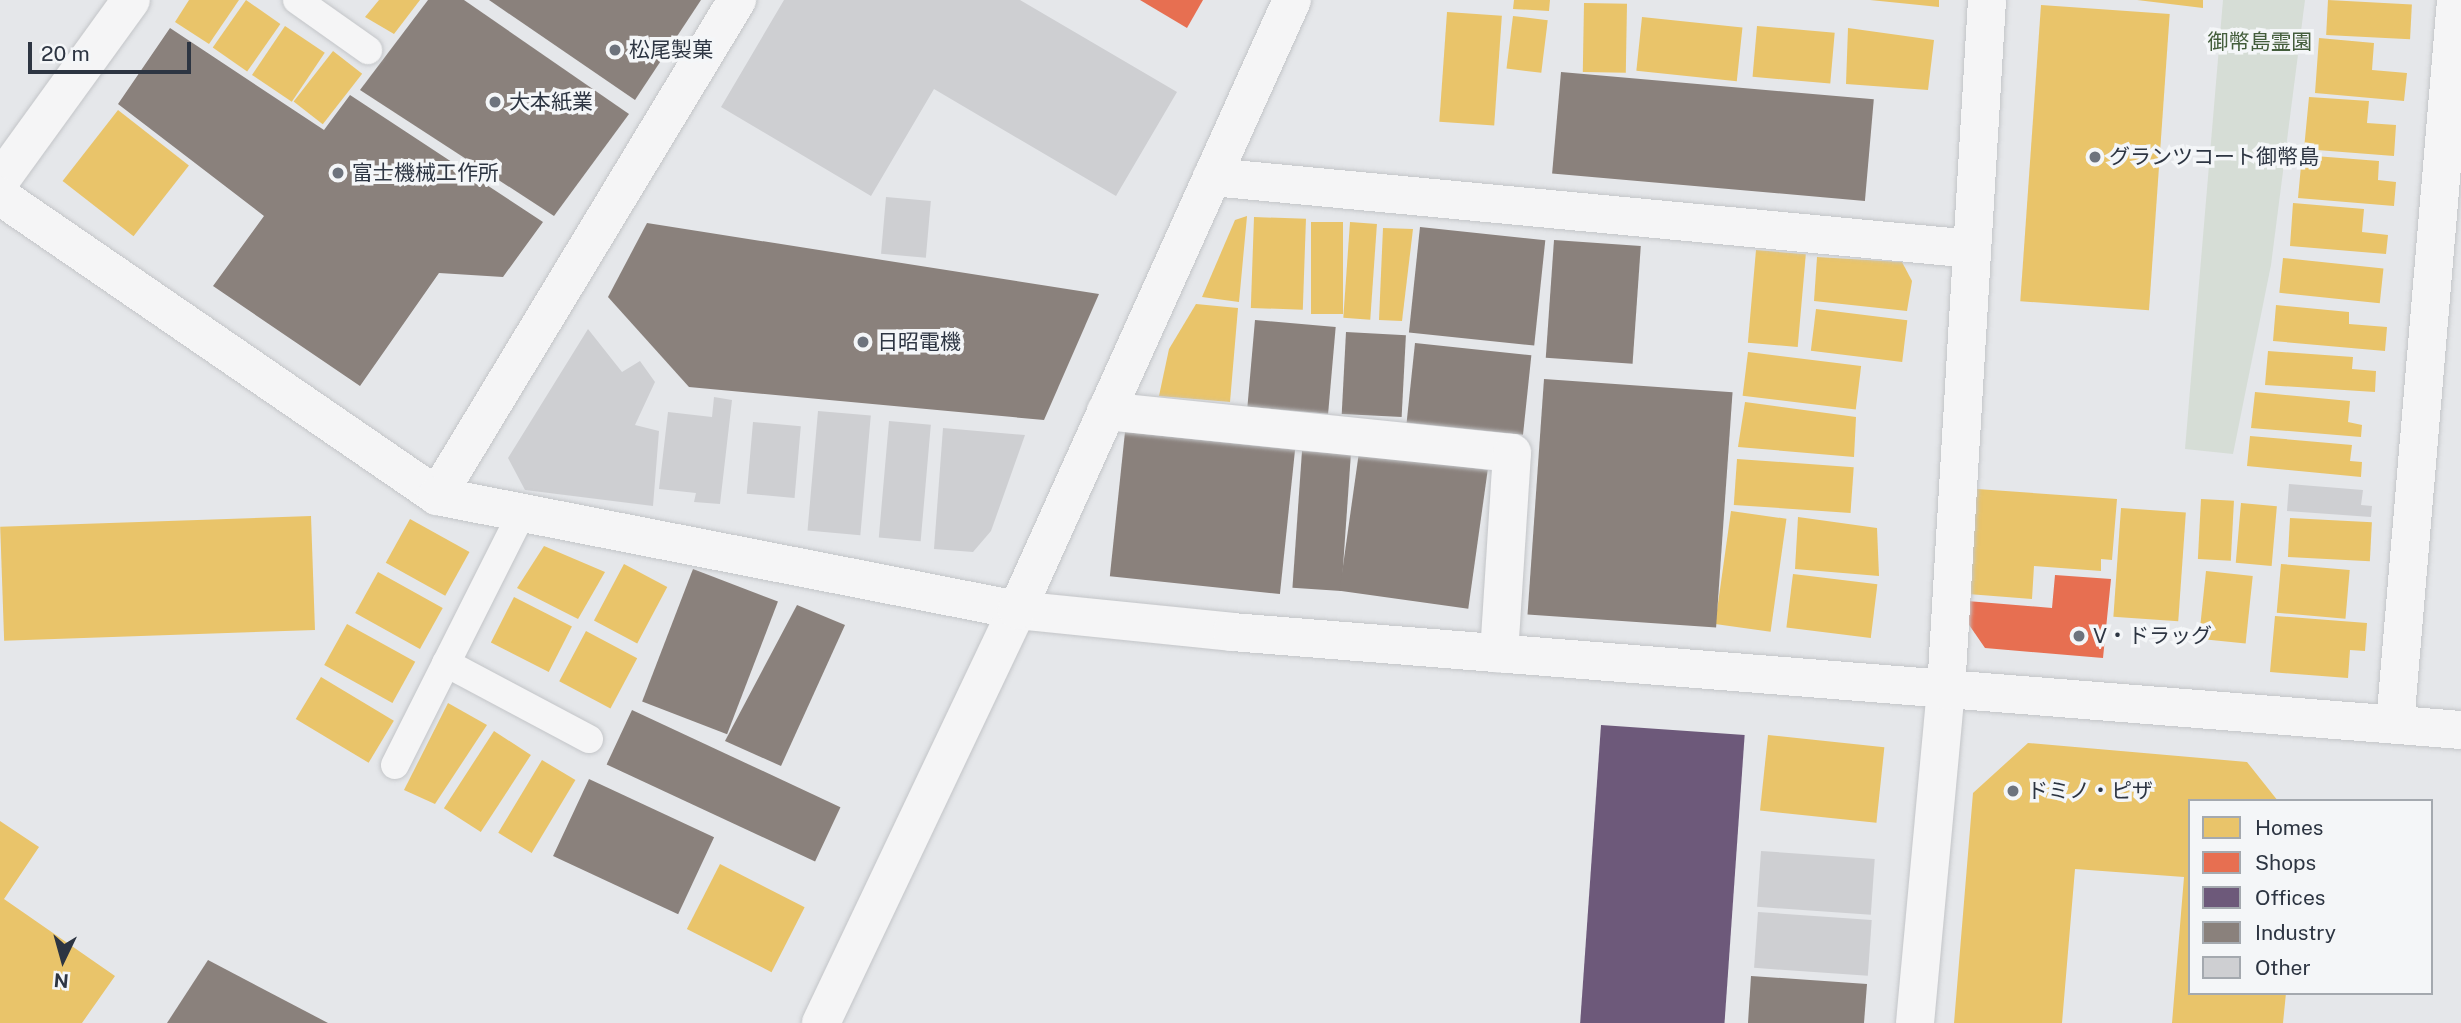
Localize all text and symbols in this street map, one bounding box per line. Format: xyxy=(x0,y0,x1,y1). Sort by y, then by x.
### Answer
scale bar xyxy=(32,28,194,72)
park label: 御幣島霊園 xyxy=(2208,29,2312,55)
place label: 松尾製菓 xyxy=(629,37,713,63)
text: 20 m xyxy=(41,41,90,66)
marker: 松尾製菓 xyxy=(607,42,623,58)
place label: 大本紙業 xyxy=(509,89,593,115)
marker: 大本紙業 xyxy=(487,94,503,110)
place label: グランツコート御幣島 xyxy=(2109,144,2319,170)
marker: グランツコート御幣島 xyxy=(2087,149,2103,165)
place label: 富士機械工作所 xyxy=(352,160,499,186)
marker: 富士機械工作所 xyxy=(330,165,346,181)
place label: 日昭電機 xyxy=(877,329,961,355)
marker: 日昭電機 xyxy=(855,334,871,350)
place label: V・ドラッグ xyxy=(2093,623,2212,649)
marker: V・ドラッグ xyxy=(2071,628,2087,644)
place label: ドミノ・ピザ xyxy=(2027,778,2153,804)
marker: ドミノ・ピザ xyxy=(2005,783,2021,799)
legend xyxy=(2188,799,2433,995)
text: Homes xyxy=(2255,815,2323,840)
text: Shops xyxy=(2255,850,2316,875)
text: Offices xyxy=(2255,885,2325,910)
text: Industry xyxy=(2255,920,2336,945)
north arrow xyxy=(28,925,98,995)
text: Other xyxy=(2255,955,2311,980)
text: N xyxy=(53,969,70,993)

